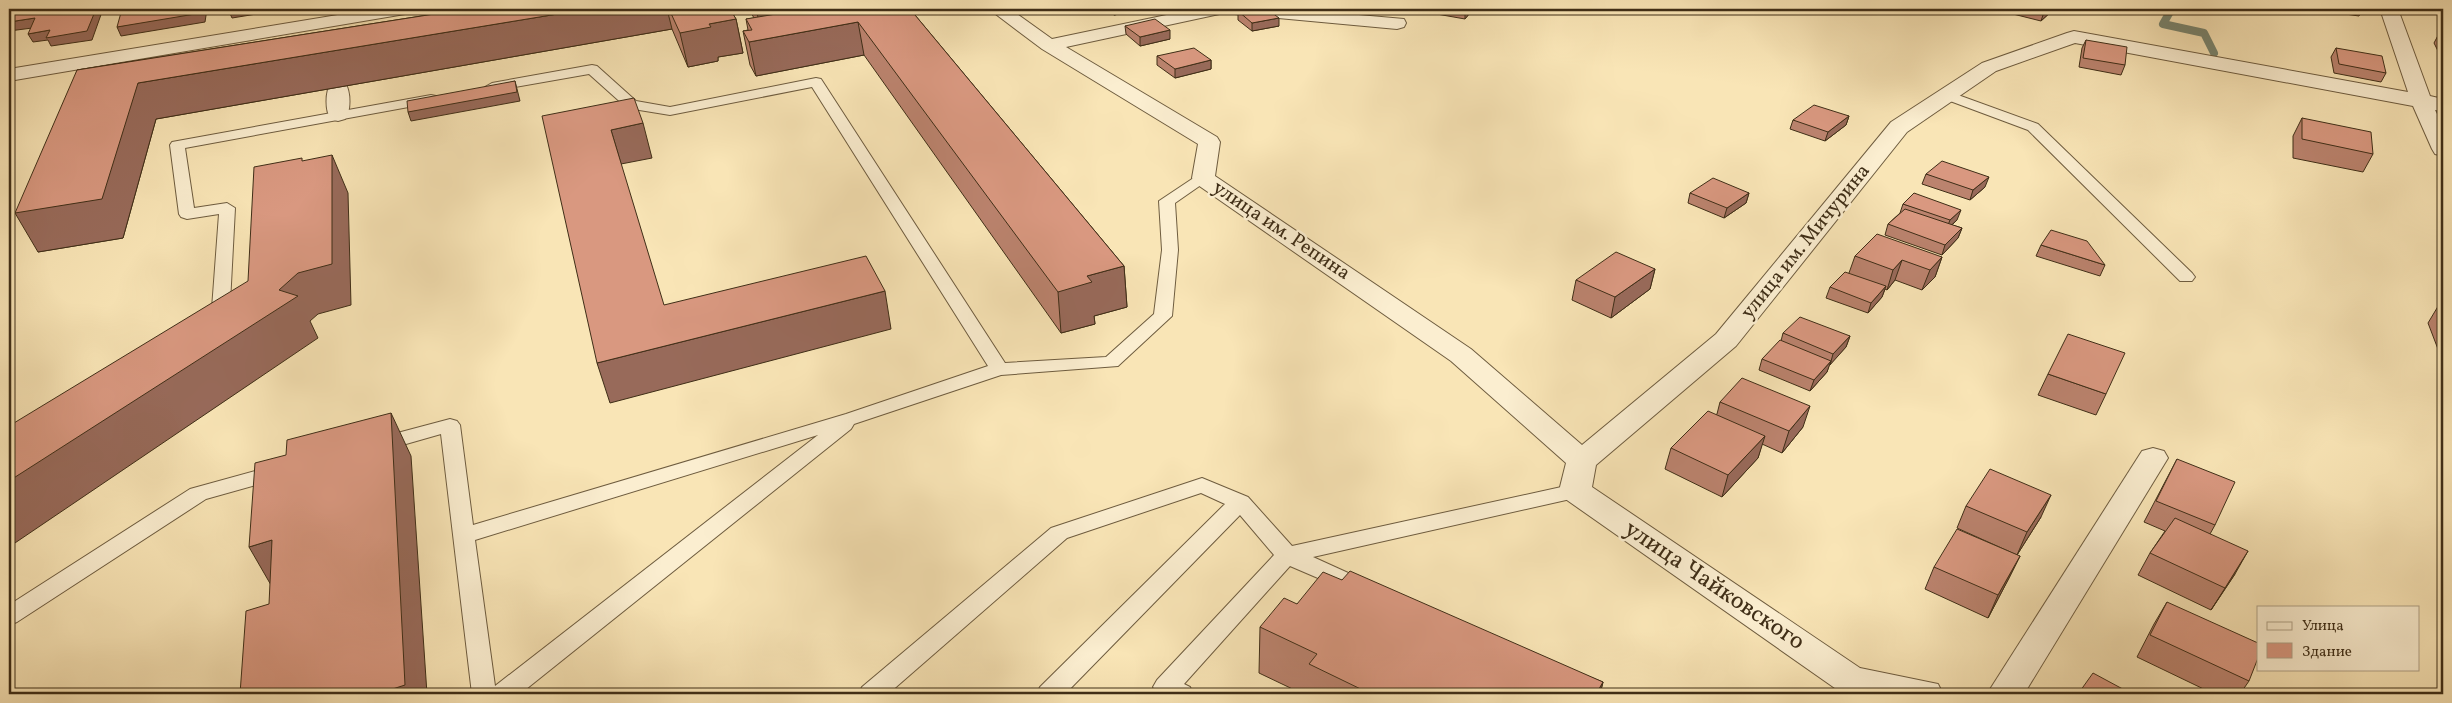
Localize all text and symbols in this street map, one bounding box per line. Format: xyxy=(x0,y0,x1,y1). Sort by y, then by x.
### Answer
street label: улица им. Мичурина xyxy=(1735,158,1877,326)
street label: улица им. Репина xyxy=(1206,174,1356,288)
street label: улица Чайковского xyxy=(1617,513,1811,659)
legend xyxy=(2257,606,2420,670)
text: Улица xyxy=(2302,616,2344,637)
text: Здание xyxy=(2302,642,2352,663)

